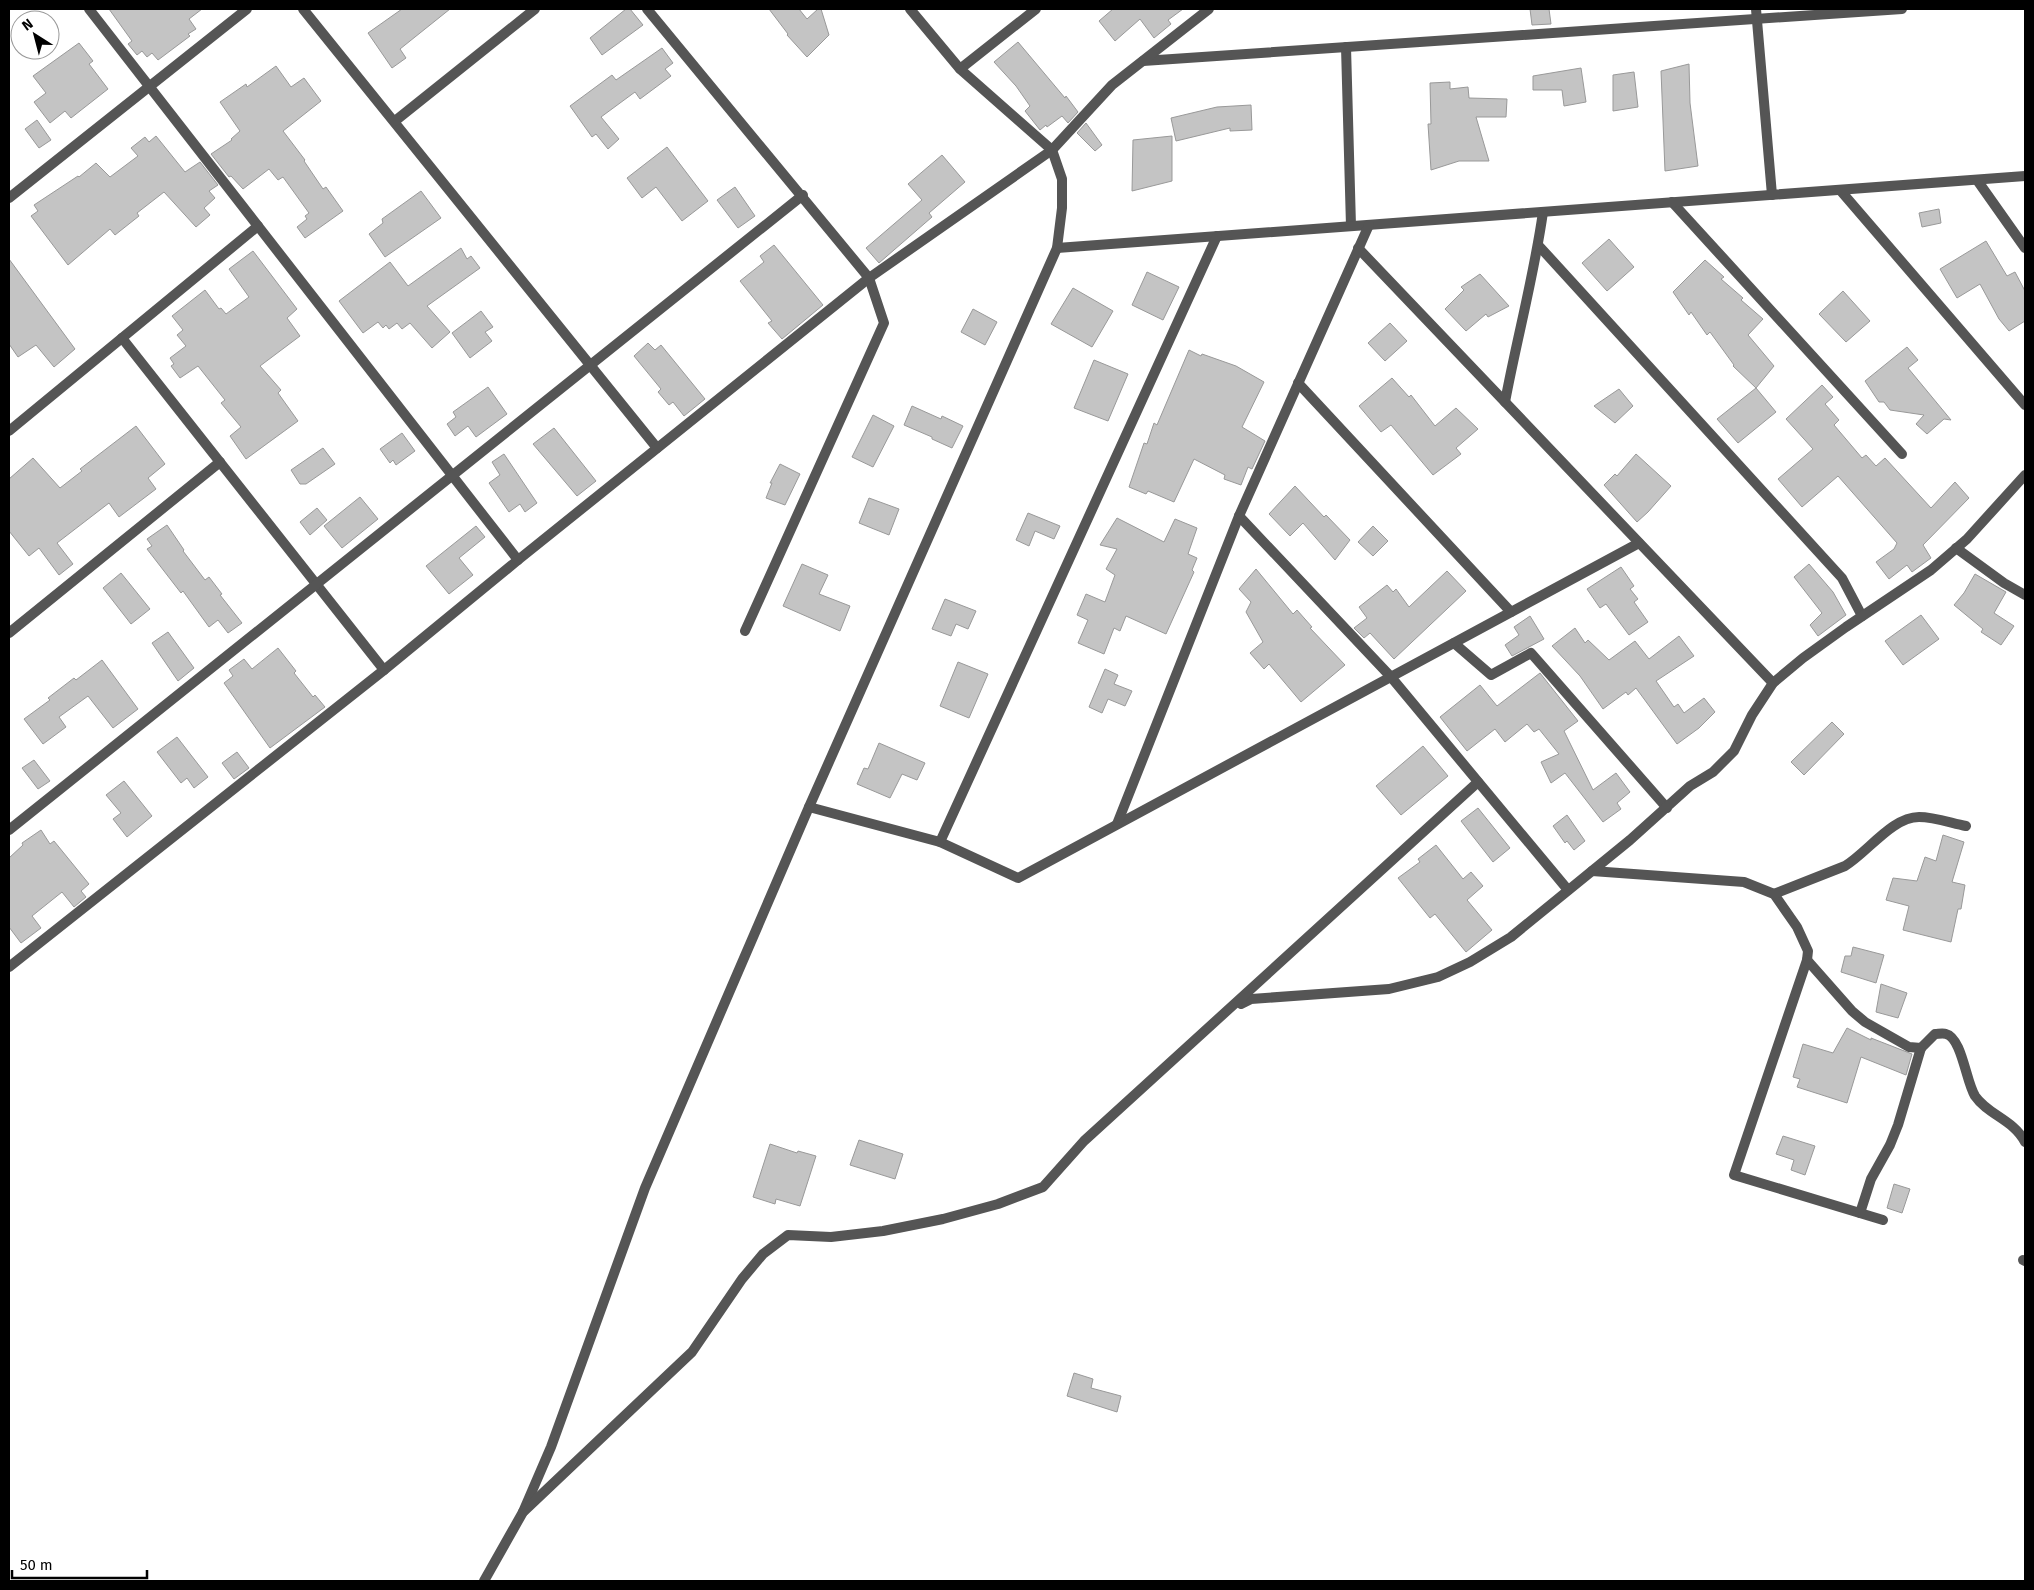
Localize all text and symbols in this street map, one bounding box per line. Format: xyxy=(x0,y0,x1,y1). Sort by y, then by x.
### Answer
north arrow xyxy=(10,10,60,60)
text: N xyxy=(19,15,36,34)
scale bar xyxy=(12,1548,148,1580)
text: 50 m xyxy=(20,1556,53,1574)

